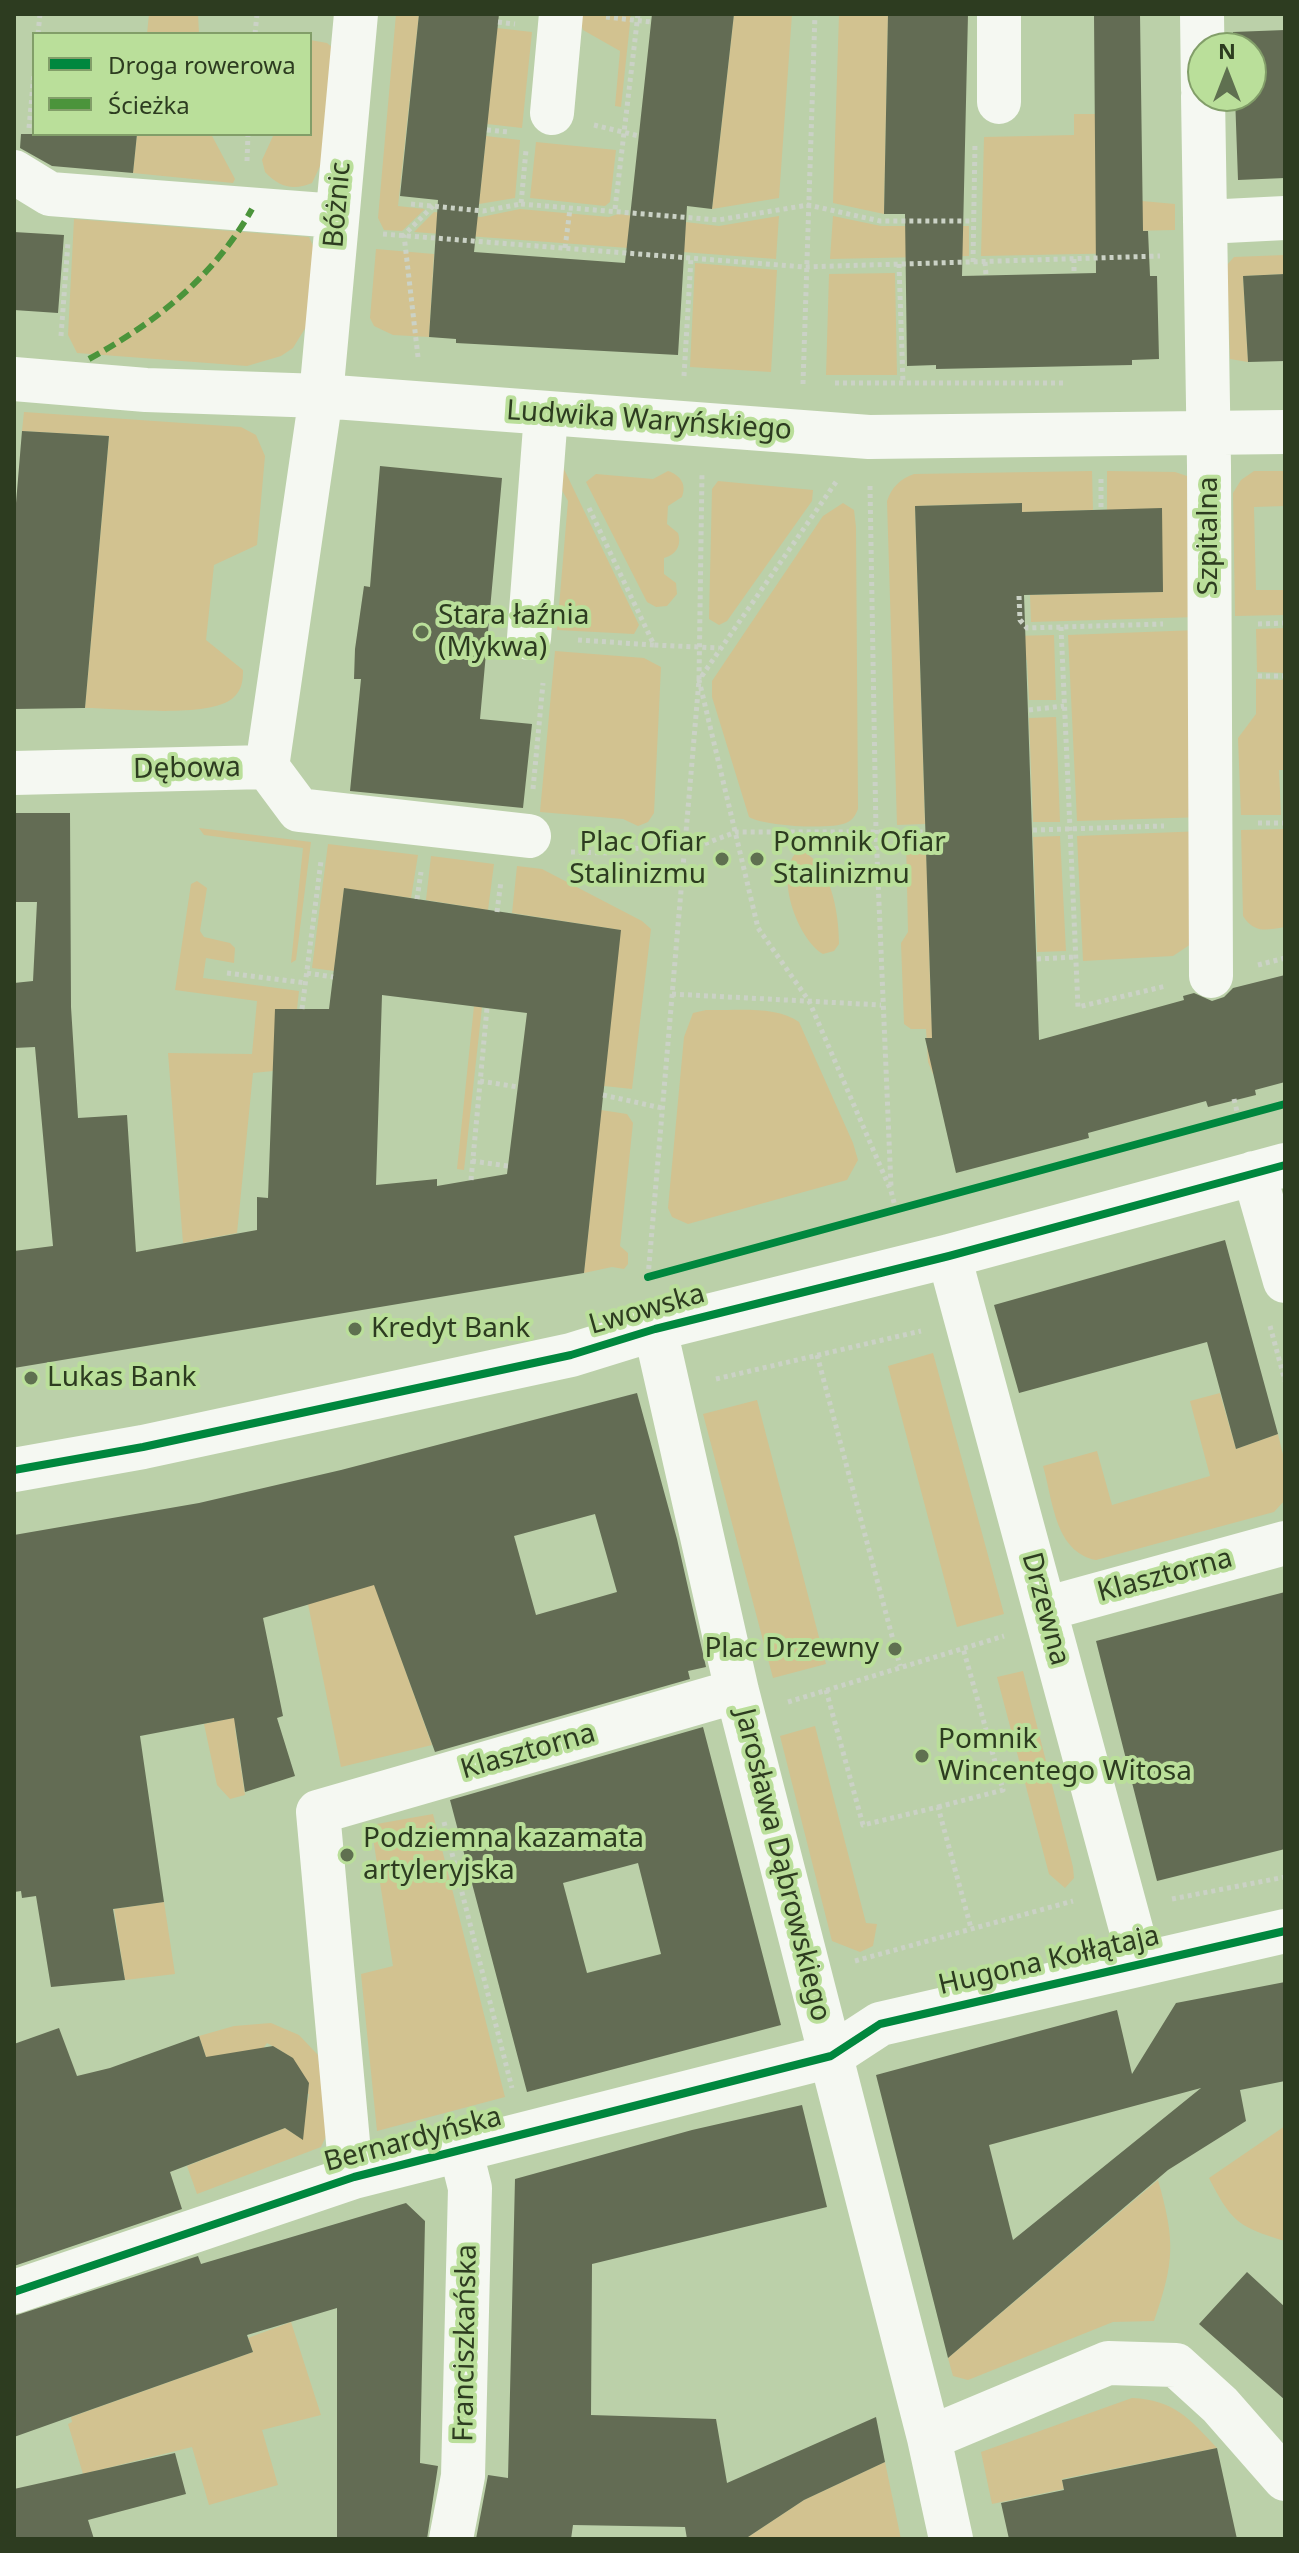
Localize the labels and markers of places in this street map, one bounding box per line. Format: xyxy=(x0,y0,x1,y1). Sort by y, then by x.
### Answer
place label: Stara łaźnia (Mykwa) xyxy=(438,599,590,665)
marker: Stara łaźnia (Mykwa) xyxy=(413,623,431,641)
place label: Plac Ofiar Stalinizmu xyxy=(569,826,706,892)
place label: Pomnik Ofiar Stalinizmu xyxy=(773,826,946,892)
marker: Plac Ofiar Stalinizmu xyxy=(713,850,731,868)
marker: Pomnik Ofiar Stalinizmu xyxy=(748,850,766,868)
place label: Kredyt Bank xyxy=(371,1312,530,1346)
marker: Kredyt Bank xyxy=(346,1320,364,1338)
place label: Lukas Bank xyxy=(47,1361,196,1395)
marker: Lukas Bank xyxy=(22,1369,40,1387)
place label: Plac Drzewny xyxy=(704,1632,879,1666)
marker: Plac Drzewny xyxy=(886,1640,904,1658)
place label: Pomnik Wincentego Witosa xyxy=(938,1723,1192,1789)
marker: Pomnik Wincentego Witosa xyxy=(913,1747,931,1765)
place label: Podziemna kazamata artyleryjska xyxy=(363,1822,644,1888)
marker: Podziemna kazamata artyleryjska xyxy=(338,1846,356,1864)

